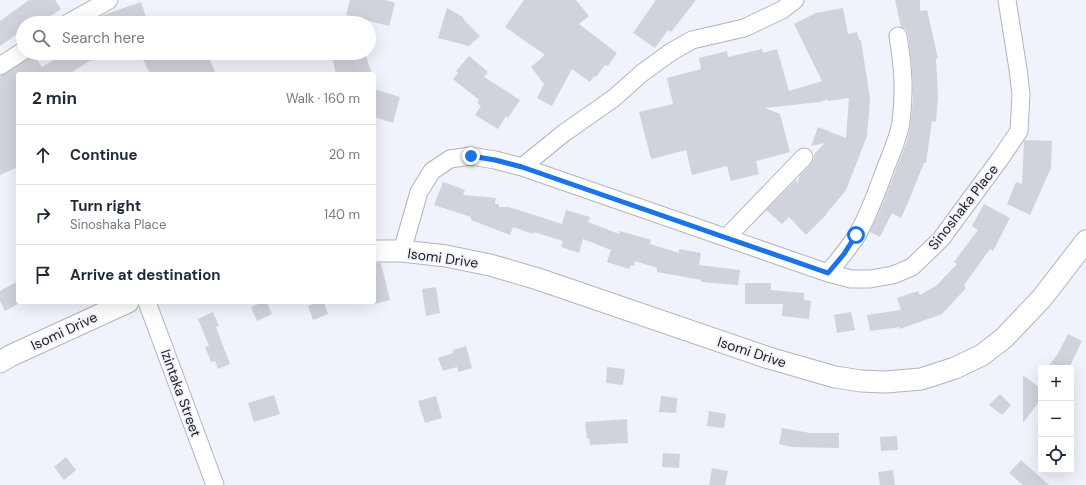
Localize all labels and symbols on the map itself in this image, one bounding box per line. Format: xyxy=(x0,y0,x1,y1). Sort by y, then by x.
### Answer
route end xyxy=(462,147,480,165)
street label: Sinoshaka Place xyxy=(924,161,1002,253)
route start xyxy=(847,226,865,244)
street label: Isomi Drive xyxy=(406,244,480,272)
street label: Isomi Drive xyxy=(28,308,100,354)
street label: Isomi Drive xyxy=(715,332,789,372)
street label: Izintaka Street xyxy=(157,347,205,439)

